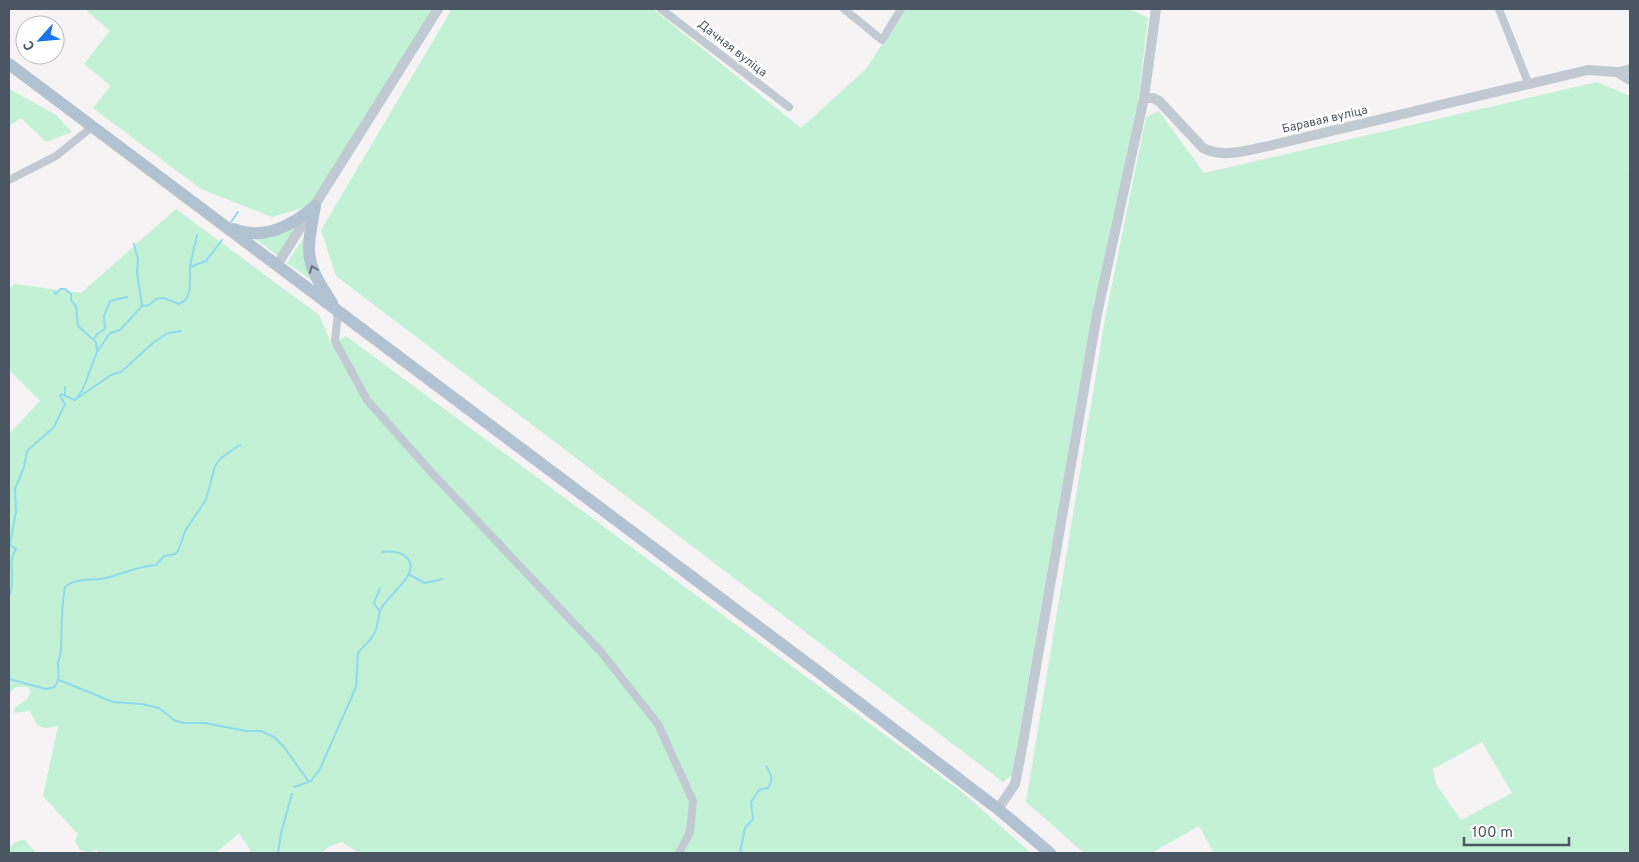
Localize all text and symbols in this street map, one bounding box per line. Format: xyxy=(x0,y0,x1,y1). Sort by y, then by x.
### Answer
north arrow xyxy=(15,15,65,65)
street label: Дачная вуліца xyxy=(694,17,770,81)
text: С xyxy=(20,37,39,53)
street label: Баравая вуліца xyxy=(1281,102,1369,138)
one-way arrow xyxy=(309,265,319,274)
scale bar xyxy=(1464,814,1569,846)
text: 100 m xyxy=(1472,824,1513,843)

